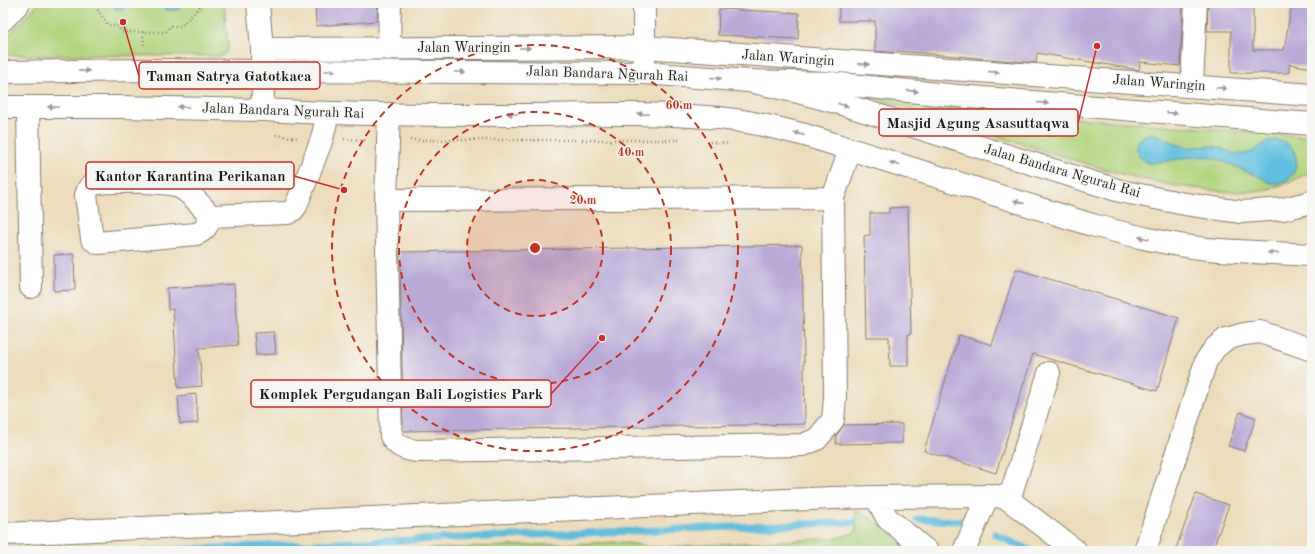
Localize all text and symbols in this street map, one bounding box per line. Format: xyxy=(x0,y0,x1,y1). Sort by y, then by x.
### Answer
street label: Jalan Waringin xyxy=(417,41,511,55)
one-way arrow xyxy=(519,45,532,51)
street label: Jalan Waringin xyxy=(741,48,835,68)
one-way arrow xyxy=(858,60,870,67)
callout: Taman Satrya Gatotkaca xyxy=(139,62,320,89)
street label: Jalan Bandara Ngurah Rai xyxy=(526,64,689,84)
one-way arrow xyxy=(78,68,91,74)
one-way arrow xyxy=(324,68,337,74)
one-way arrow xyxy=(454,69,467,75)
one-way arrow xyxy=(988,69,1000,76)
text: Taman Satrya Gatotkaca xyxy=(146,70,312,85)
street label: Jalan Waringin xyxy=(1112,73,1206,93)
one-way arrow xyxy=(710,75,722,82)
one-way arrow xyxy=(1215,84,1227,91)
one-way arrow xyxy=(907,88,919,95)
one-way arrow xyxy=(1037,99,1049,106)
text: 60 m xyxy=(666,100,693,112)
street label: Jalan Bandara Ngurah Rai xyxy=(202,101,365,121)
one-way arrow xyxy=(837,102,849,108)
one-way arrow xyxy=(46,104,59,110)
one-way arrow xyxy=(176,104,189,110)
callout: Masjid Agung Asasuttaqwa xyxy=(879,109,1078,136)
one-way arrow xyxy=(1166,110,1178,117)
one-way arrow xyxy=(507,111,519,118)
one-way arrow xyxy=(637,111,649,118)
text: Masjid Agung Asasuttaqwa xyxy=(887,117,1070,132)
one-way arrow xyxy=(793,130,806,136)
street label: Jalan Bandara Ngurah Rai xyxy=(982,142,1142,200)
text: 40 m xyxy=(618,147,645,159)
one-way arrow xyxy=(889,161,901,167)
callout: Kantor Karantina Perikanan xyxy=(86,162,294,189)
text: Kantor Karantina Perikanan xyxy=(94,170,286,185)
text: 20 m xyxy=(570,195,597,207)
one-way arrow xyxy=(1013,199,1025,205)
one-way arrow xyxy=(1138,235,1150,241)
centre of rings xyxy=(528,241,542,255)
one-way arrow xyxy=(1267,249,1279,256)
callout: Komplek Pergudangan Bali Logistics Park xyxy=(251,380,551,407)
text: Komplek Pergudangan Bali Logistics Park xyxy=(259,388,544,403)

